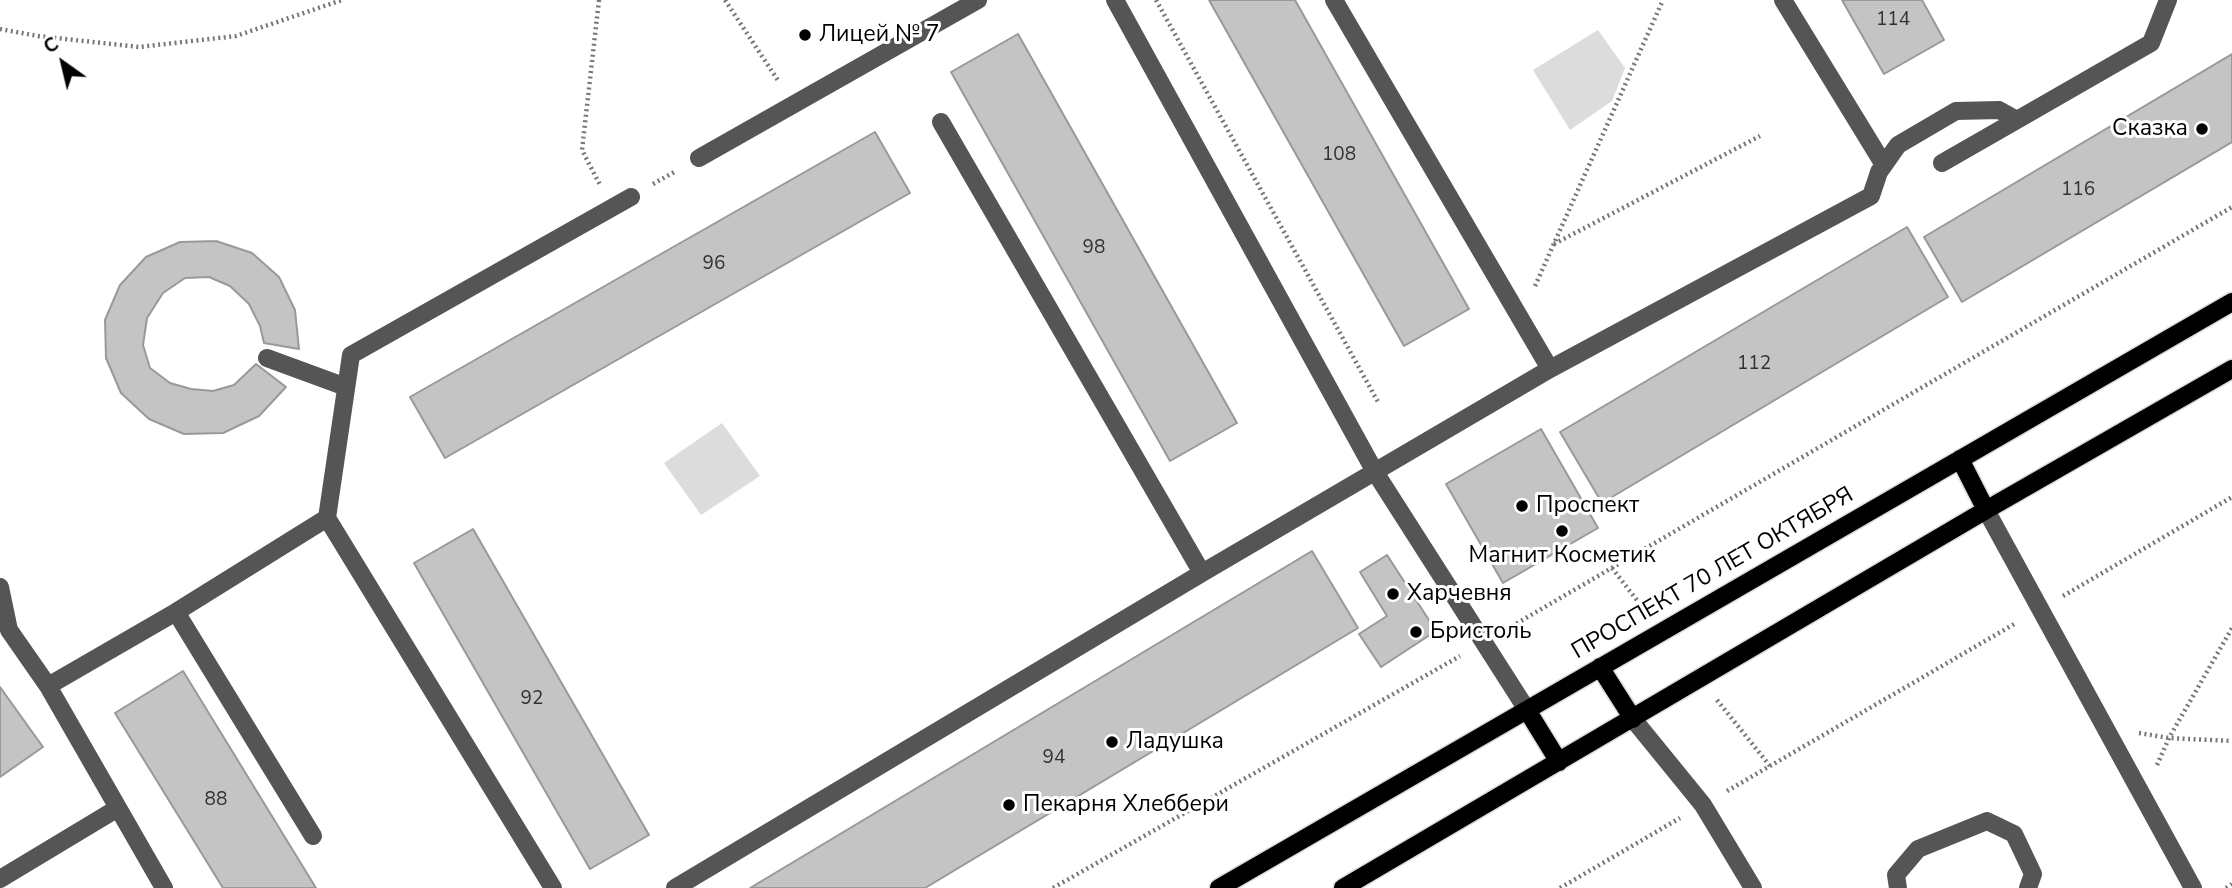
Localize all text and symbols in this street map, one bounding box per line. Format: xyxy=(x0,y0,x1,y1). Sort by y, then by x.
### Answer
house number: 114 xyxy=(1876,9,1910,31)
place label: Лицей № 7 xyxy=(819,21,940,49)
marker: Лицей № 7 xyxy=(797,27,813,43)
north arrow xyxy=(28,28,98,98)
text: С xyxy=(39,31,64,60)
place label: Сказка xyxy=(2112,115,2188,143)
marker: Сказка xyxy=(2194,121,2210,137)
house number: 108 xyxy=(1322,144,1356,166)
house number: 116 xyxy=(2061,179,2095,201)
house number: 98 xyxy=(1083,237,1105,259)
house number: 96 xyxy=(703,253,725,275)
house number: 112 xyxy=(1737,353,1771,375)
street label: ПРОСПЕКТ 70 ЛЕТ ОКТЯБРЯ xyxy=(1567,482,1859,666)
place label: Проспект xyxy=(1536,492,1639,520)
marker: Проспект xyxy=(1514,498,1530,514)
marker: Магнит Косметик xyxy=(1554,523,1570,539)
place label: Магнит Косметик xyxy=(1469,542,1655,570)
place label: Харчевня xyxy=(1407,580,1512,608)
marker: Харчевня xyxy=(1385,586,1401,602)
place label: Бристоль xyxy=(1430,618,1532,646)
marker: Бристоль xyxy=(1408,624,1424,640)
house number: 92 xyxy=(521,688,543,710)
place label: Ладушка xyxy=(1126,728,1224,756)
marker: Ладушка xyxy=(1104,734,1120,750)
house number: 94 xyxy=(1043,747,1065,769)
house number: 88 xyxy=(205,789,227,811)
place label: Пекарня Хлеббери xyxy=(1023,791,1229,819)
marker: Пекарня Хлеббери xyxy=(1001,797,1017,813)

